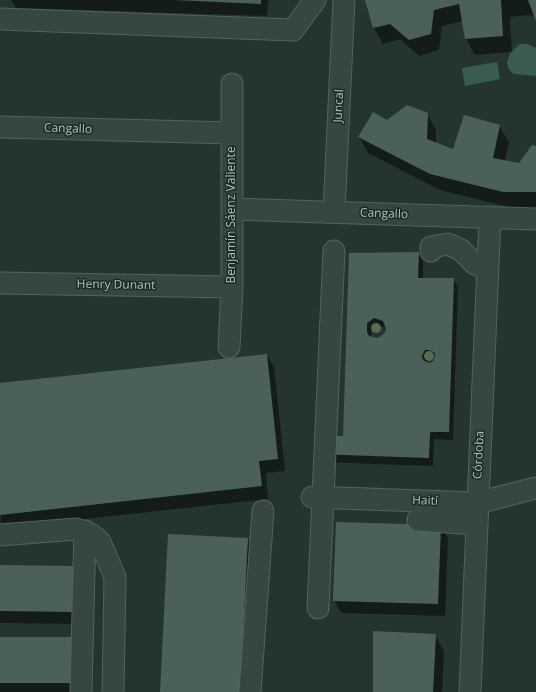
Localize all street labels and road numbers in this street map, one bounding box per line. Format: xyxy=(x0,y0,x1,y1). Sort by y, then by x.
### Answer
street label: Juncal xyxy=(331,89,347,123)
street label: Cangallo xyxy=(44,121,92,137)
street label: Benjamín Sáenz Valiente xyxy=(225,146,239,284)
street label: Cangallo xyxy=(360,206,408,222)
street label: Henry Dunant xyxy=(77,277,155,293)
street label: Córdoba xyxy=(471,431,487,479)
street label: Haití xyxy=(412,493,438,509)

